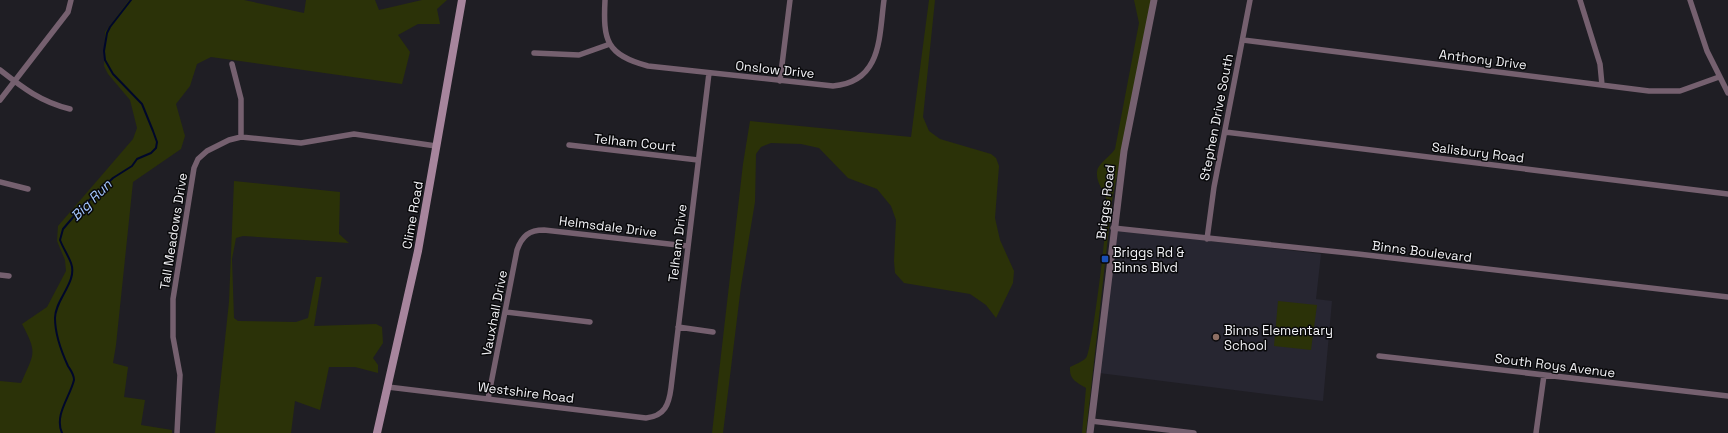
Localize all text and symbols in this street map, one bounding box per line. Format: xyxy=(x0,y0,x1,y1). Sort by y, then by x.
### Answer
street label: Anthony Drive xyxy=(1438,46,1528,73)
street label: Stephen Drive South xyxy=(1196,52,1237,182)
street label: Onslow Drive xyxy=(735,57,815,82)
street label: Telham Court xyxy=(593,130,677,155)
street label: Salisbury Road xyxy=(1431,138,1525,167)
street label: Briggs Road xyxy=(1092,164,1119,241)
street label: Tall Meadows Drive xyxy=(156,172,191,291)
water label: Big Run xyxy=(67,175,116,224)
street label: Clime Road xyxy=(398,180,427,250)
street label: Telham Drive xyxy=(664,203,691,283)
street label: Helmsdale Drive xyxy=(558,212,658,241)
street label: Binns Boulevard xyxy=(1371,237,1473,266)
place label: Briggs Rd & Binns Blvd xyxy=(1113,244,1184,276)
marker: Briggs Rd & Binns Blvd xyxy=(1100,254,1110,264)
street label: Vauxhall Drive xyxy=(478,269,511,357)
place label: Binns Elementary School xyxy=(1224,322,1333,354)
marker: Binns Elementary School xyxy=(1211,332,1221,342)
street label: South Roys Avenue xyxy=(1494,350,1616,381)
street label: Westshire Road xyxy=(477,378,575,407)

